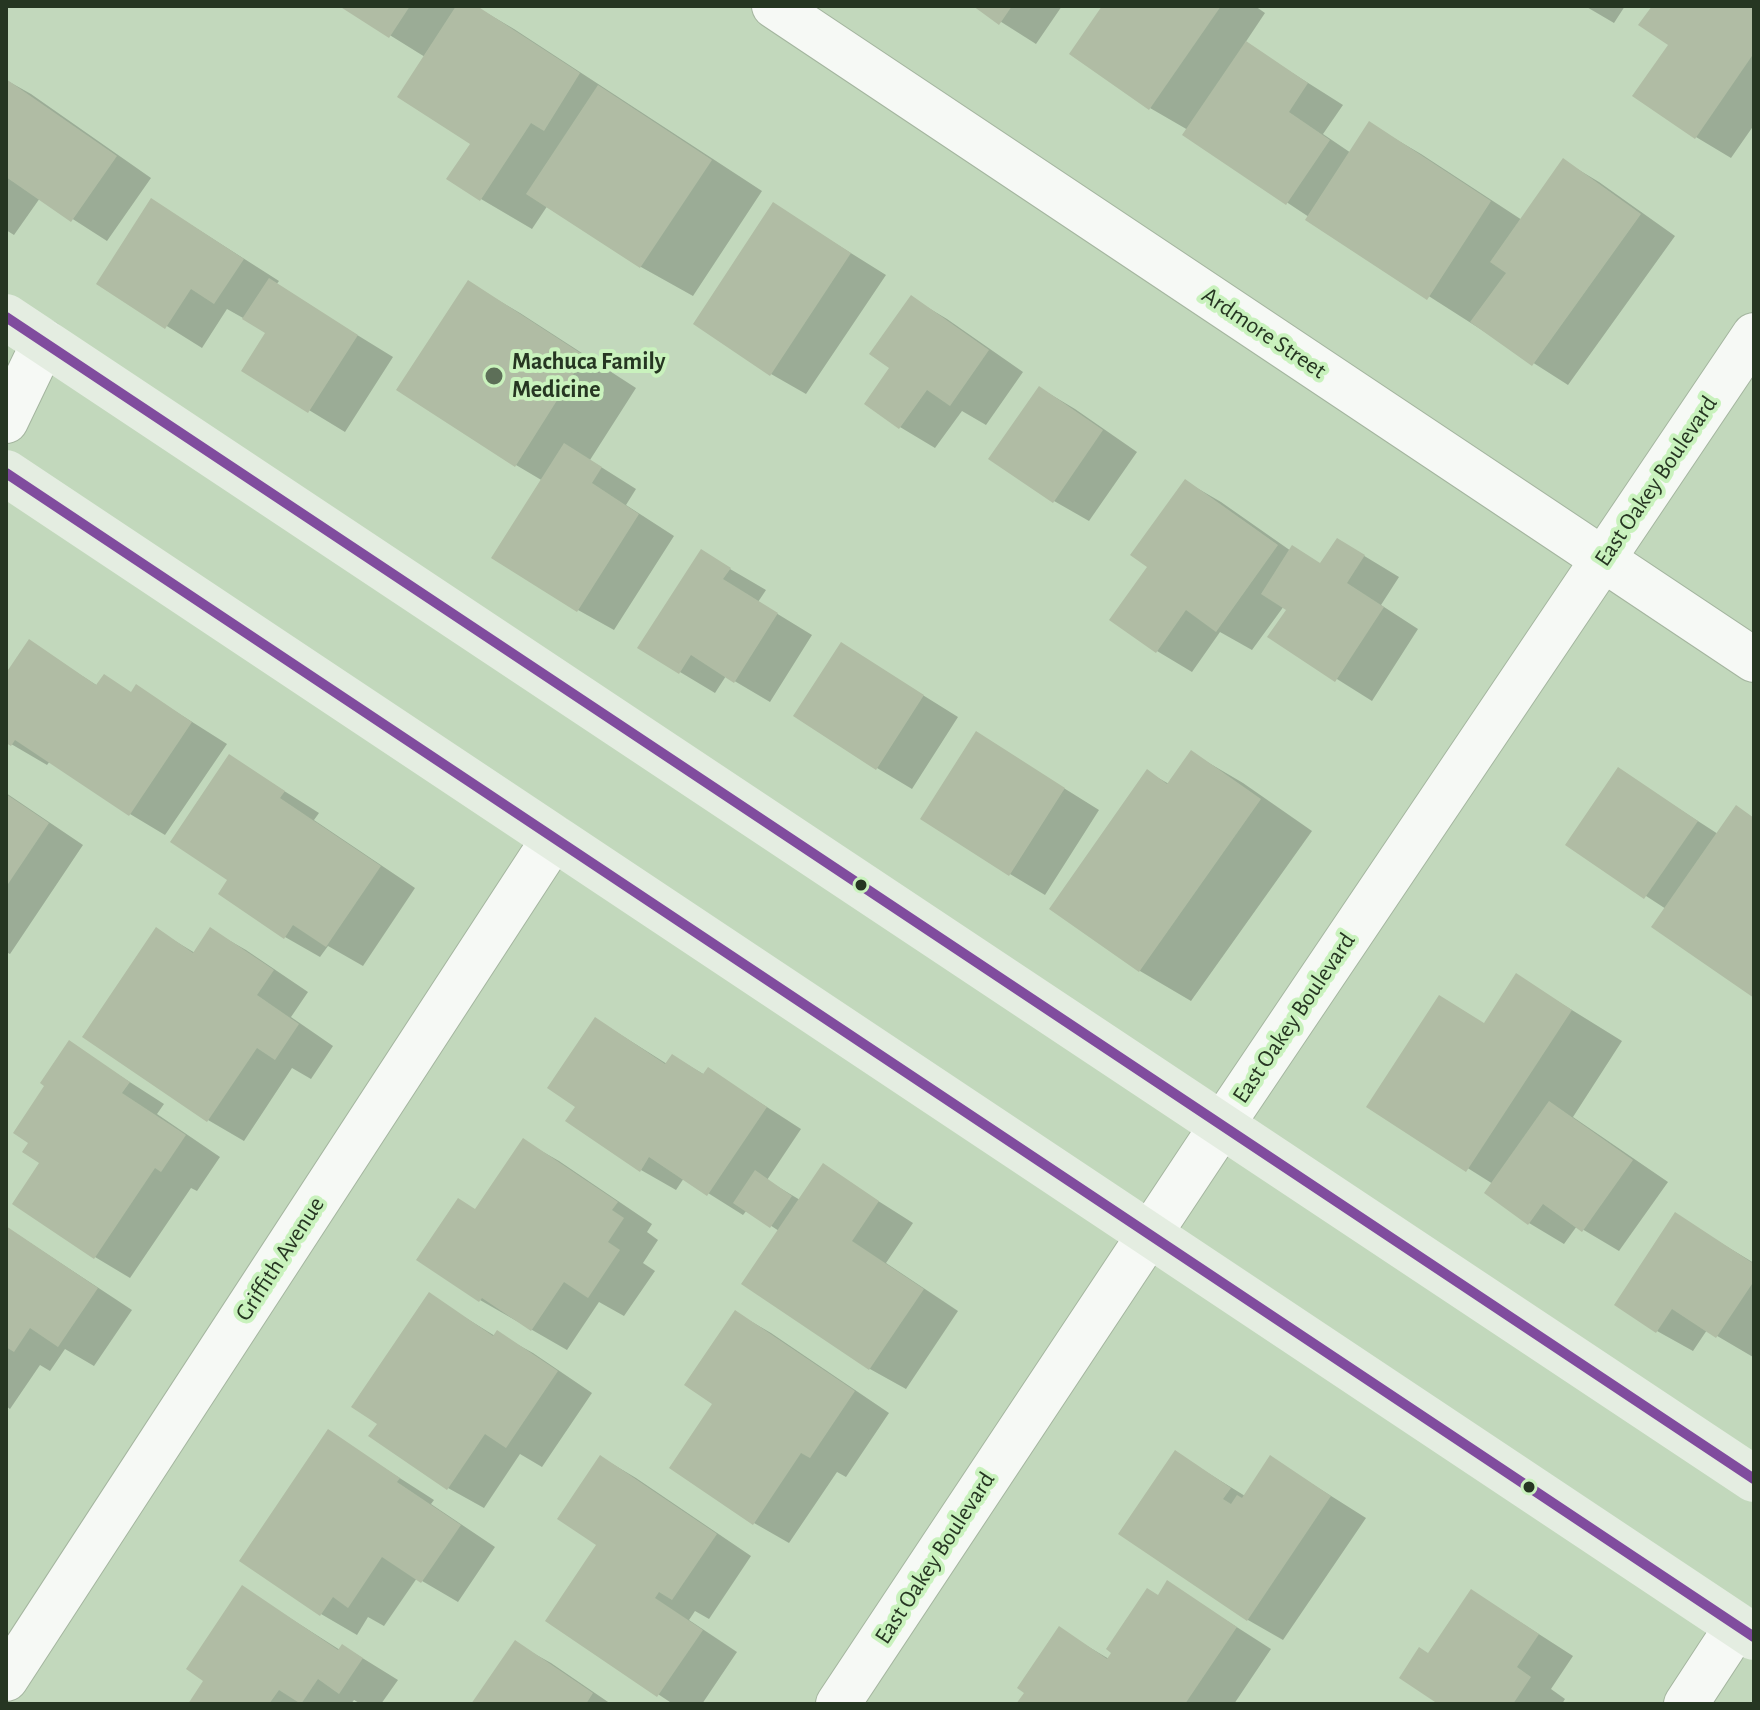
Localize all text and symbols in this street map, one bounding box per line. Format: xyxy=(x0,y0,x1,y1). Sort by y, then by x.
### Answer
street label: Ardmore Street xyxy=(1196,281,1332,385)
place label: Machuca Family Medicine xyxy=(512,348,665,404)
marker: Machuca Family Medicine xyxy=(483,365,505,387)
street label: East Oakey Boulevard xyxy=(1588,390,1724,572)
unlabelled marker xyxy=(853,877,869,893)
street label: East Oakey Boulevard xyxy=(1226,927,1362,1109)
street label: Griffith Avenue xyxy=(229,1192,331,1326)
street label: East Oakey Boulevard xyxy=(869,1467,1001,1649)
unlabelled marker xyxy=(1521,1479,1537,1495)

